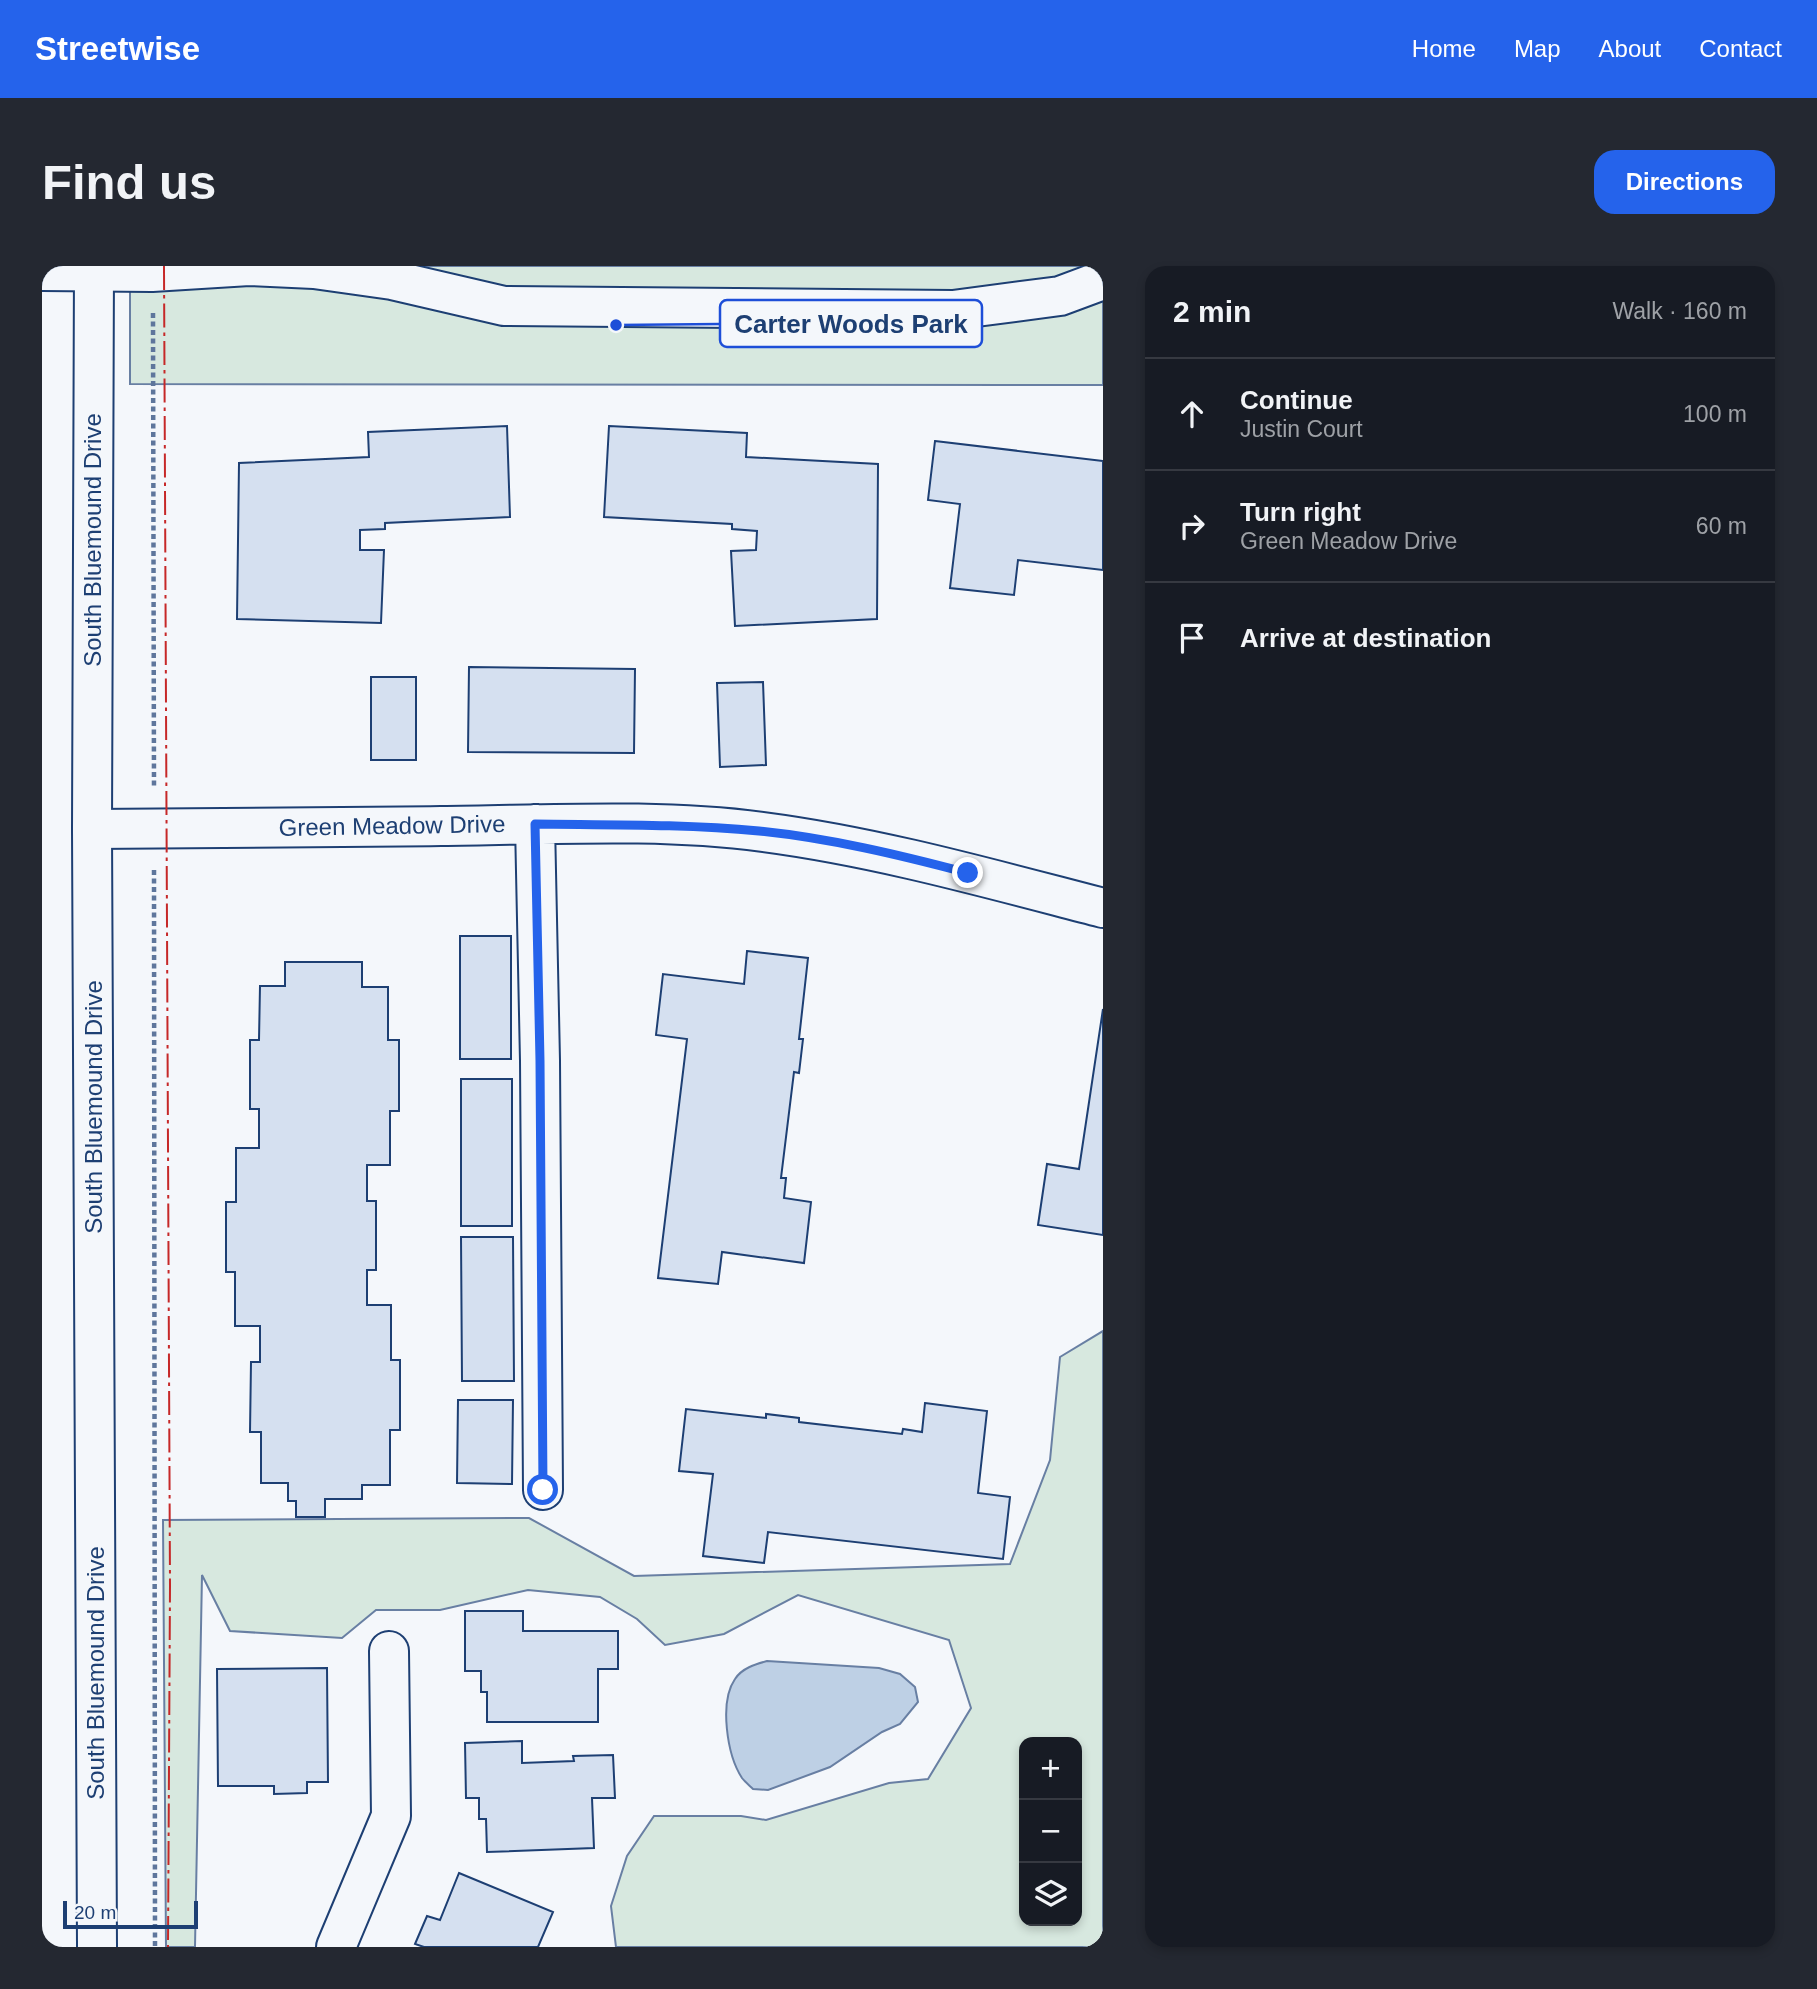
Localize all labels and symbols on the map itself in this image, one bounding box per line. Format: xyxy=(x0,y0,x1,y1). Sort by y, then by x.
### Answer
callout: Carter Woods Park xyxy=(720,300,982,347)
text: Carter Woods Park xyxy=(734,309,968,339)
street label: South Bluemound Drive xyxy=(79,413,106,667)
street label: Green Meadow Drive xyxy=(278,810,506,841)
route end xyxy=(952,857,983,888)
street label: South Bluemound Drive xyxy=(80,980,107,1234)
route start xyxy=(527,1474,558,1505)
street label: South Bluemound Drive xyxy=(82,1546,109,1800)
scale bar xyxy=(63,1898,198,1930)

